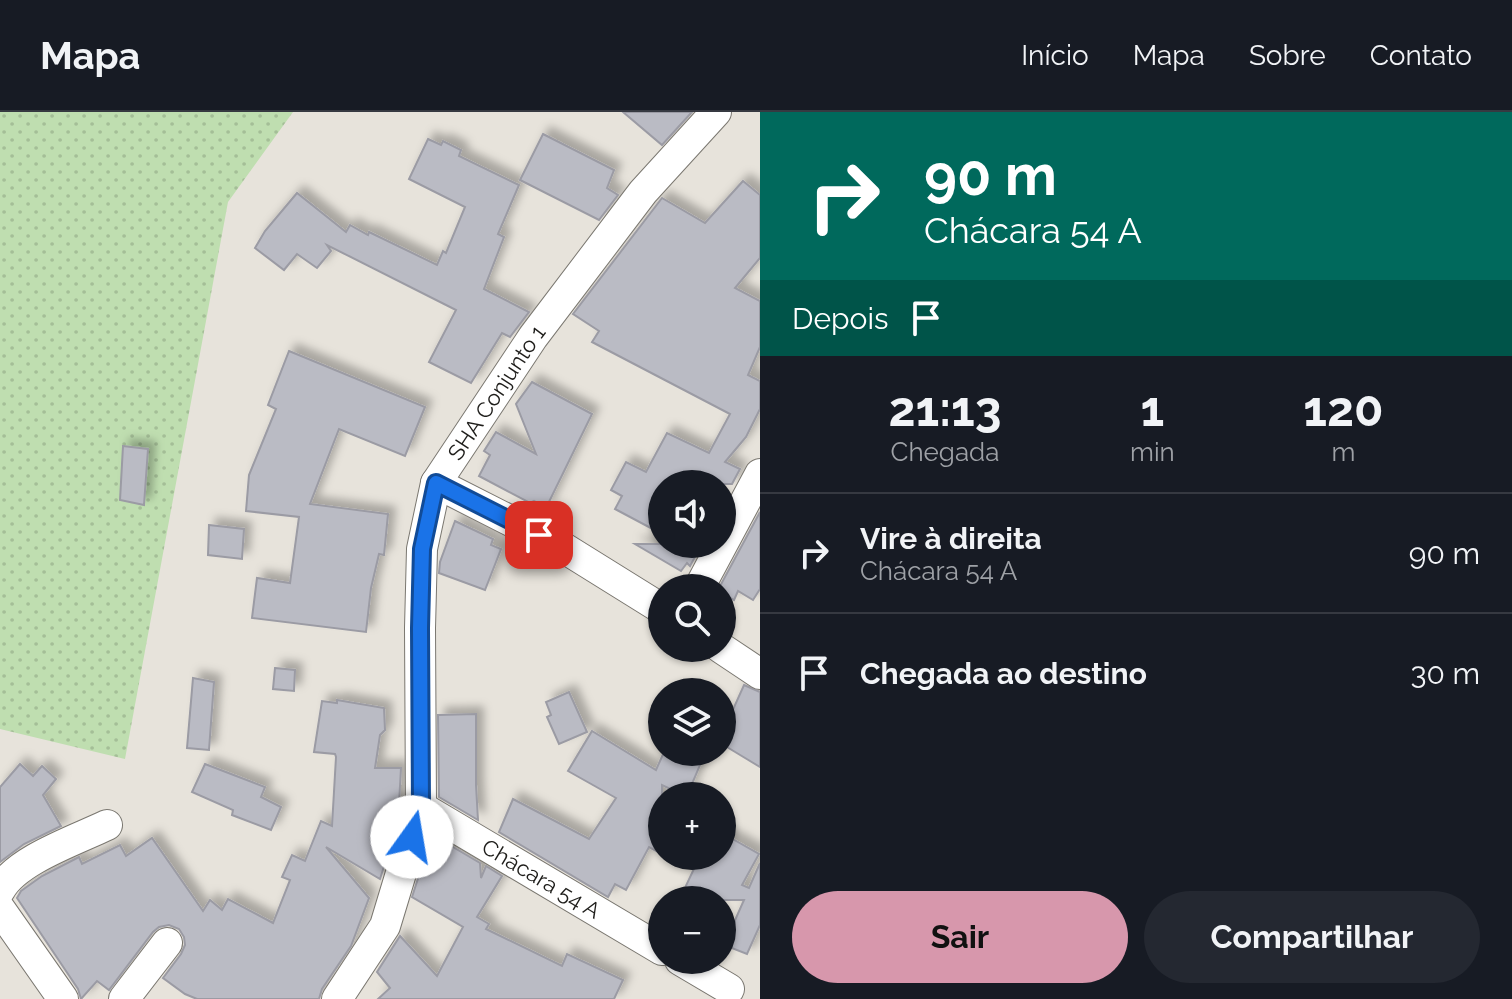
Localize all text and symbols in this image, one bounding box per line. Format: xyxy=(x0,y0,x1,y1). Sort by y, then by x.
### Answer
text: Mapa xyxy=(40,33,140,78)
text: Início xyxy=(1021,39,1089,72)
text: Mapa xyxy=(1133,39,1205,72)
text: Sobre xyxy=(1249,39,1326,72)
text: Contato xyxy=(1370,39,1472,72)
text: 90 m xyxy=(924,142,1057,208)
icon: right xyxy=(792,144,896,248)
text: Chácara 54 A xyxy=(924,209,1142,251)
icon: arrive xyxy=(904,296,948,340)
text: Depois xyxy=(792,301,888,336)
street label: SHA Conjunto 1 xyxy=(442,320,550,465)
text: 21:13 xyxy=(888,381,1002,437)
text: 1 xyxy=(1141,381,1164,437)
text: 120 xyxy=(1303,381,1384,437)
text: Chegada xyxy=(891,437,999,467)
text: min xyxy=(1130,437,1175,467)
text: m xyxy=(1331,437,1355,467)
map controls xyxy=(648,470,736,974)
button: sound xyxy=(648,470,736,558)
pin xyxy=(505,501,573,569)
icon: arrive xyxy=(517,513,561,557)
text: Vire à direita xyxy=(860,521,1042,556)
icon: right xyxy=(792,531,836,575)
text: 90 m xyxy=(1409,536,1480,571)
text: Chácara 54 A xyxy=(860,556,1017,586)
button: search xyxy=(648,574,736,662)
icon: arrive xyxy=(792,651,836,695)
text: Chegada ao destino xyxy=(860,656,1147,691)
text: 30 m xyxy=(1410,656,1480,691)
button: layers xyxy=(648,678,736,766)
button: + xyxy=(648,782,736,870)
position arrow xyxy=(370,795,454,879)
street label: Chácara 54 A xyxy=(478,833,605,924)
button: − xyxy=(648,886,736,974)
button: Sair xyxy=(792,891,1128,983)
button: Compartilhar xyxy=(1144,891,1480,983)

